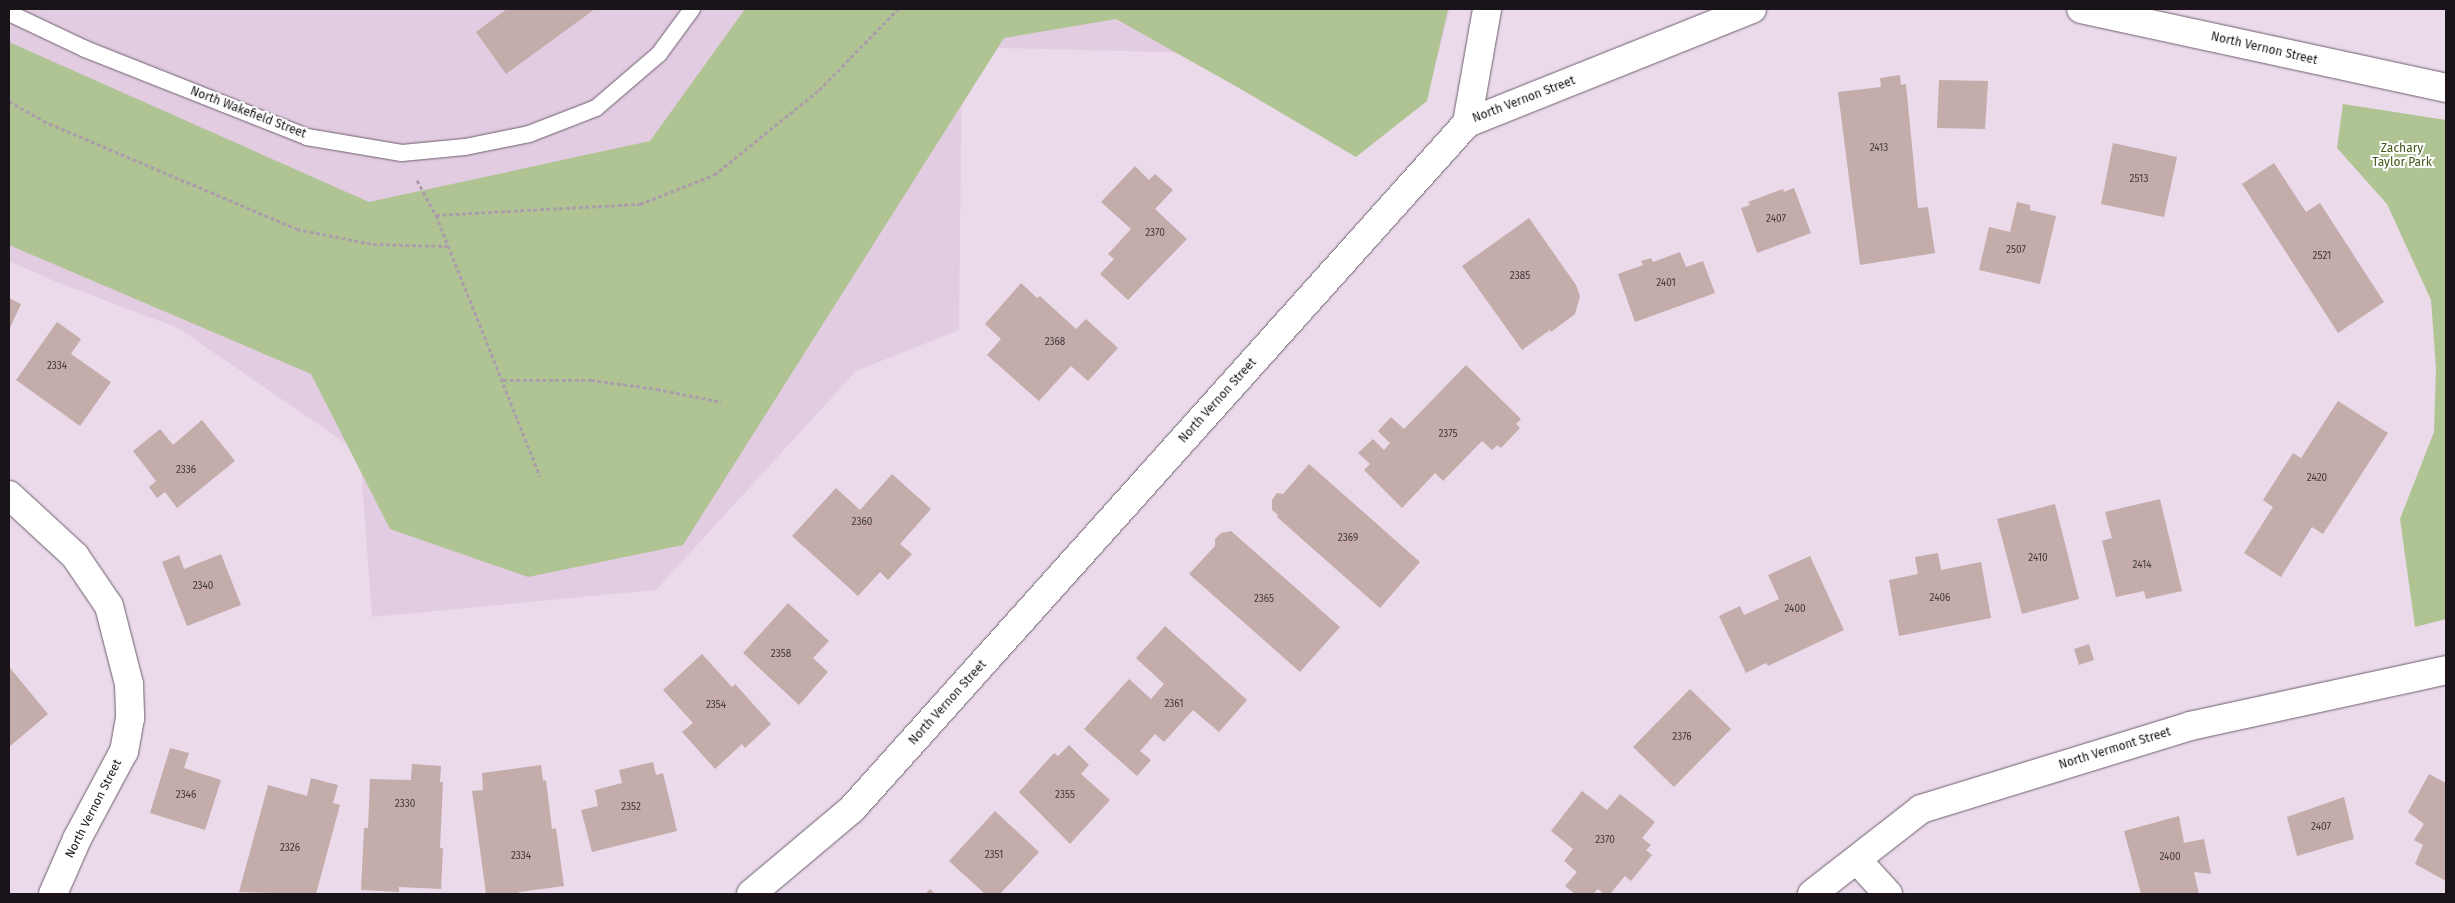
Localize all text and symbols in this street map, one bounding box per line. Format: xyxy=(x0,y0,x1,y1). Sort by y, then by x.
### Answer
street label: North Vernon Street xyxy=(2209,30,2319,68)
street label: North Vernon Street xyxy=(1471,74,1577,126)
street label: North Wakefield Street xyxy=(188,84,308,142)
park label: Zachary Taylor Park xyxy=(2372,142,2432,170)
house number: 2413 xyxy=(1870,143,1888,155)
house number: 2513 xyxy=(2130,174,2148,186)
house number: 2407 xyxy=(1766,214,1786,226)
house number: 2370 xyxy=(1145,228,1165,240)
house number: 2507 xyxy=(2006,245,2026,257)
house number: 2521 xyxy=(2313,251,2331,263)
house number: 2385 xyxy=(1510,271,1530,283)
house number: 2401 xyxy=(1656,278,1676,290)
house number: 2368 xyxy=(1045,337,1065,349)
street label: North Vernon Street xyxy=(1176,356,1260,446)
house number: 2334 xyxy=(47,361,67,373)
house number: 2375 xyxy=(1438,429,1458,441)
house number: 2336 xyxy=(176,465,196,477)
house number: 2420 xyxy=(2307,473,2327,485)
house number: 2360 xyxy=(852,517,872,529)
house number: 2369 xyxy=(1338,533,1358,545)
house number: 2410 xyxy=(2028,553,2048,565)
house number: 2414 xyxy=(2132,560,2152,572)
house number: 2340 xyxy=(193,581,213,593)
house number: 2406 xyxy=(1930,593,1950,605)
house number: 2365 xyxy=(1254,594,1274,606)
house number: 2400 xyxy=(1784,604,1806,616)
house number: 2358 xyxy=(771,649,791,661)
street label: North Vernon Street xyxy=(906,658,990,748)
house number: 2361 xyxy=(1164,699,1184,711)
house number: 2354 xyxy=(706,700,726,712)
street label: North Vermont Street xyxy=(2057,725,2173,773)
house number: 2376 xyxy=(1672,732,1692,744)
street label: North Vernon Street xyxy=(63,757,125,861)
house number: 2346 xyxy=(176,790,196,802)
house number: 2355 xyxy=(1055,790,1075,802)
house number: 2330 xyxy=(395,799,415,811)
house number: 2352 xyxy=(621,802,641,814)
house number: 2407 xyxy=(2311,822,2331,834)
house number: 2370 xyxy=(1595,835,1615,847)
house number: 2326 xyxy=(280,843,300,855)
house number: 2351 xyxy=(985,850,1003,862)
house number: 2334 xyxy=(511,851,531,863)
house number: 2400 xyxy=(2159,852,2181,864)

